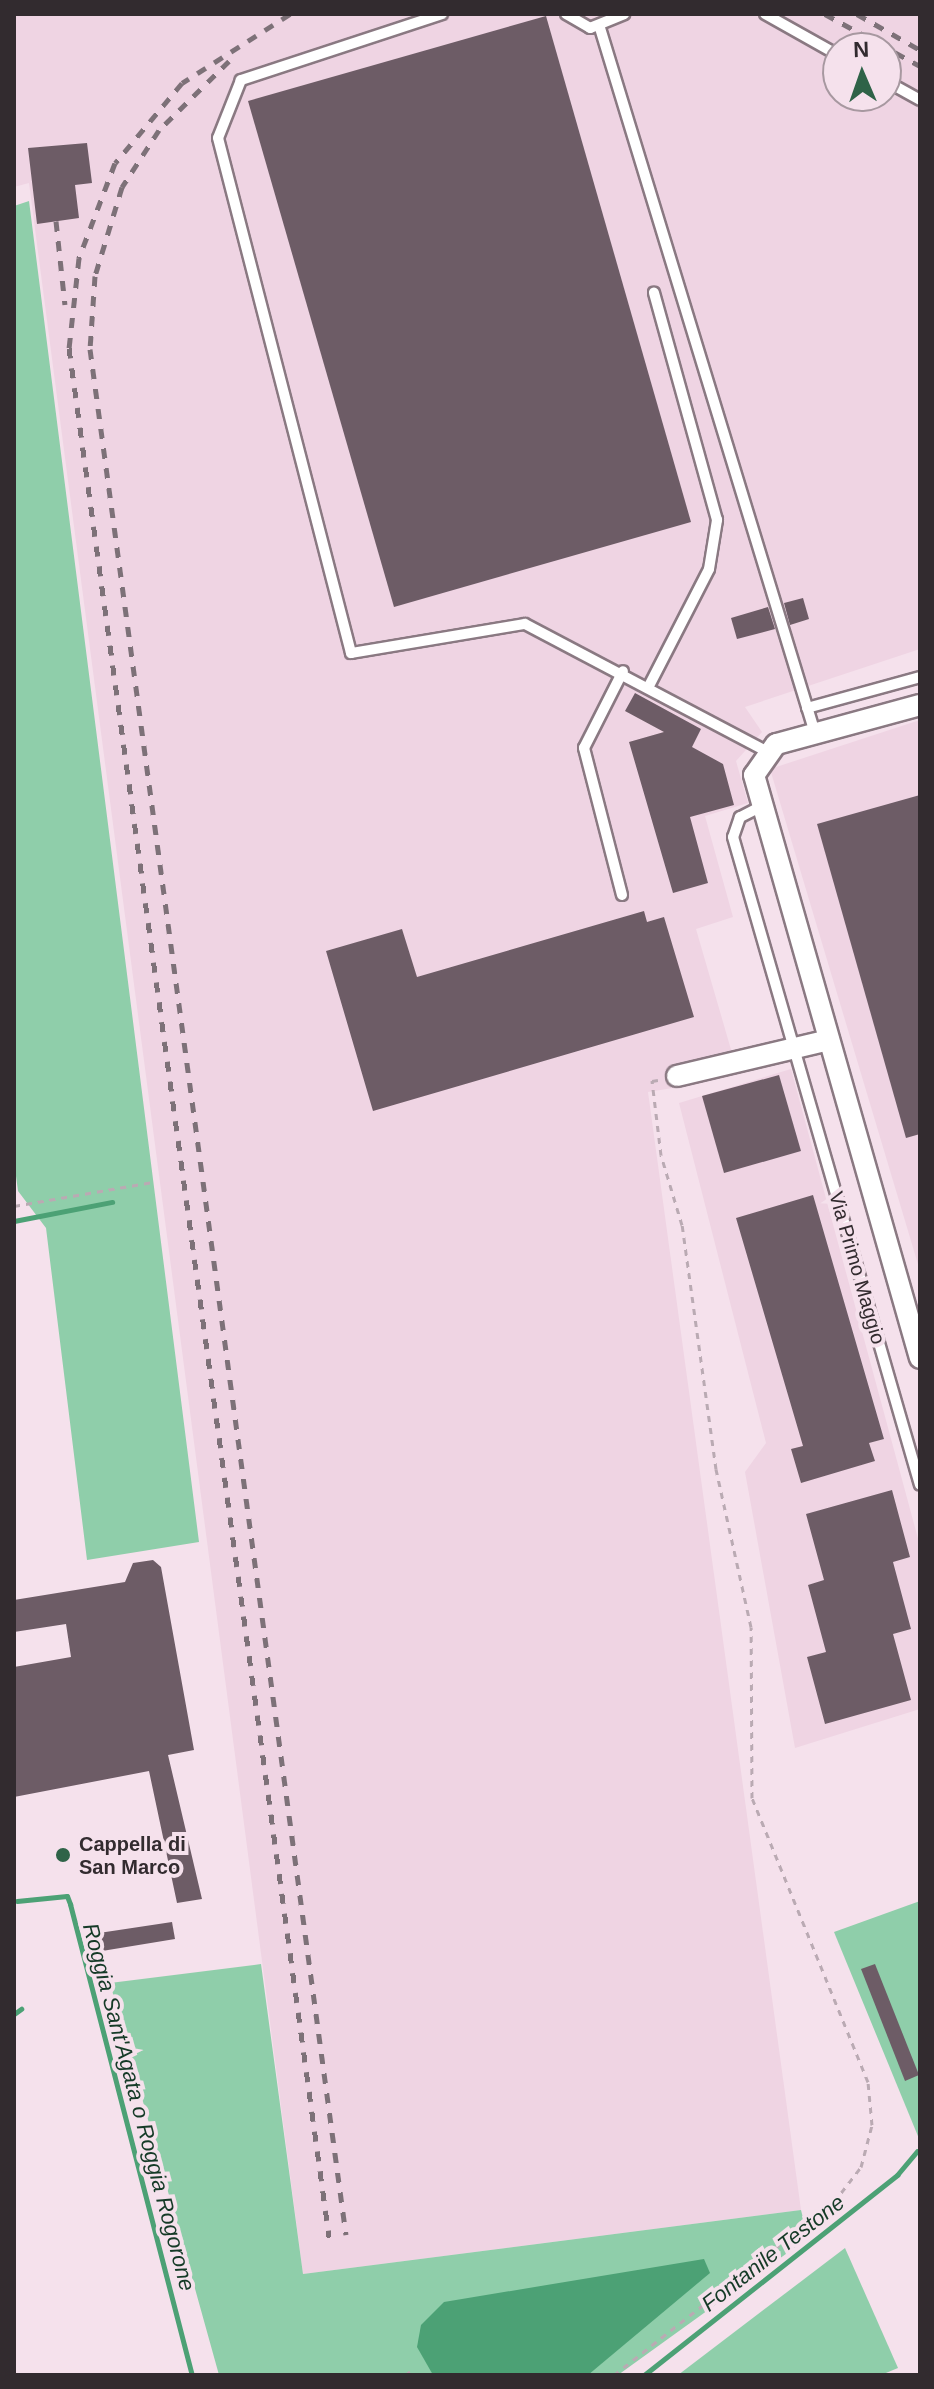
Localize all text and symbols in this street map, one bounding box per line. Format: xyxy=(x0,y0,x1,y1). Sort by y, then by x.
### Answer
north arrow xyxy=(822,32,902,112)
text: N xyxy=(853,37,870,62)
street label: Via Primo Maggio xyxy=(824,1189,890,1347)
place label: Cappella di San Marco xyxy=(79,1832,186,1879)
marker: Cappella di San Marco xyxy=(54,1846,72,1864)
water label: Roggia Sant'Agata o Roggia Rogorone xyxy=(77,1920,201,2294)
water label: Fontanile Testone xyxy=(696,2189,850,2317)

